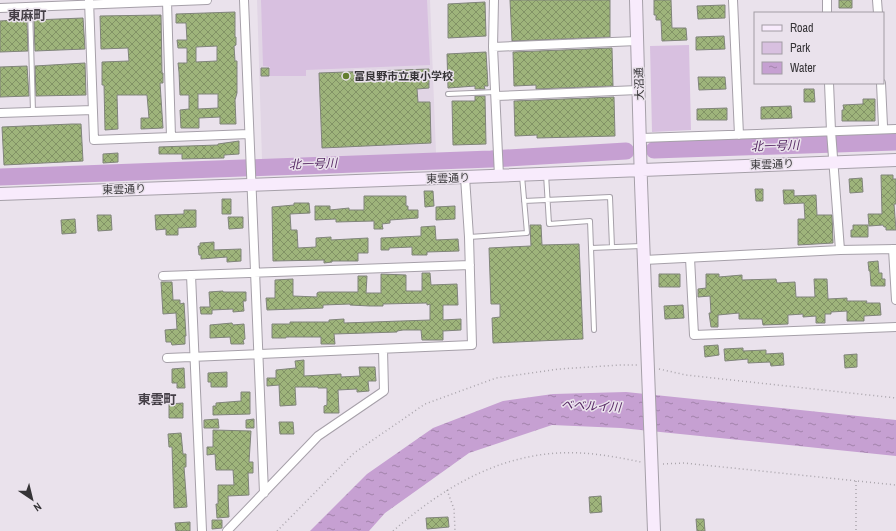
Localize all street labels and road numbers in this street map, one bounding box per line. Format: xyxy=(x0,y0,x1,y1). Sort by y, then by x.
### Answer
street label: 大沼通 xyxy=(631,67,647,101)
street label: 東雲通り xyxy=(750,156,794,172)
street label: 東雲通り xyxy=(426,170,470,186)
street label: 東雲通り xyxy=(102,181,146,197)

